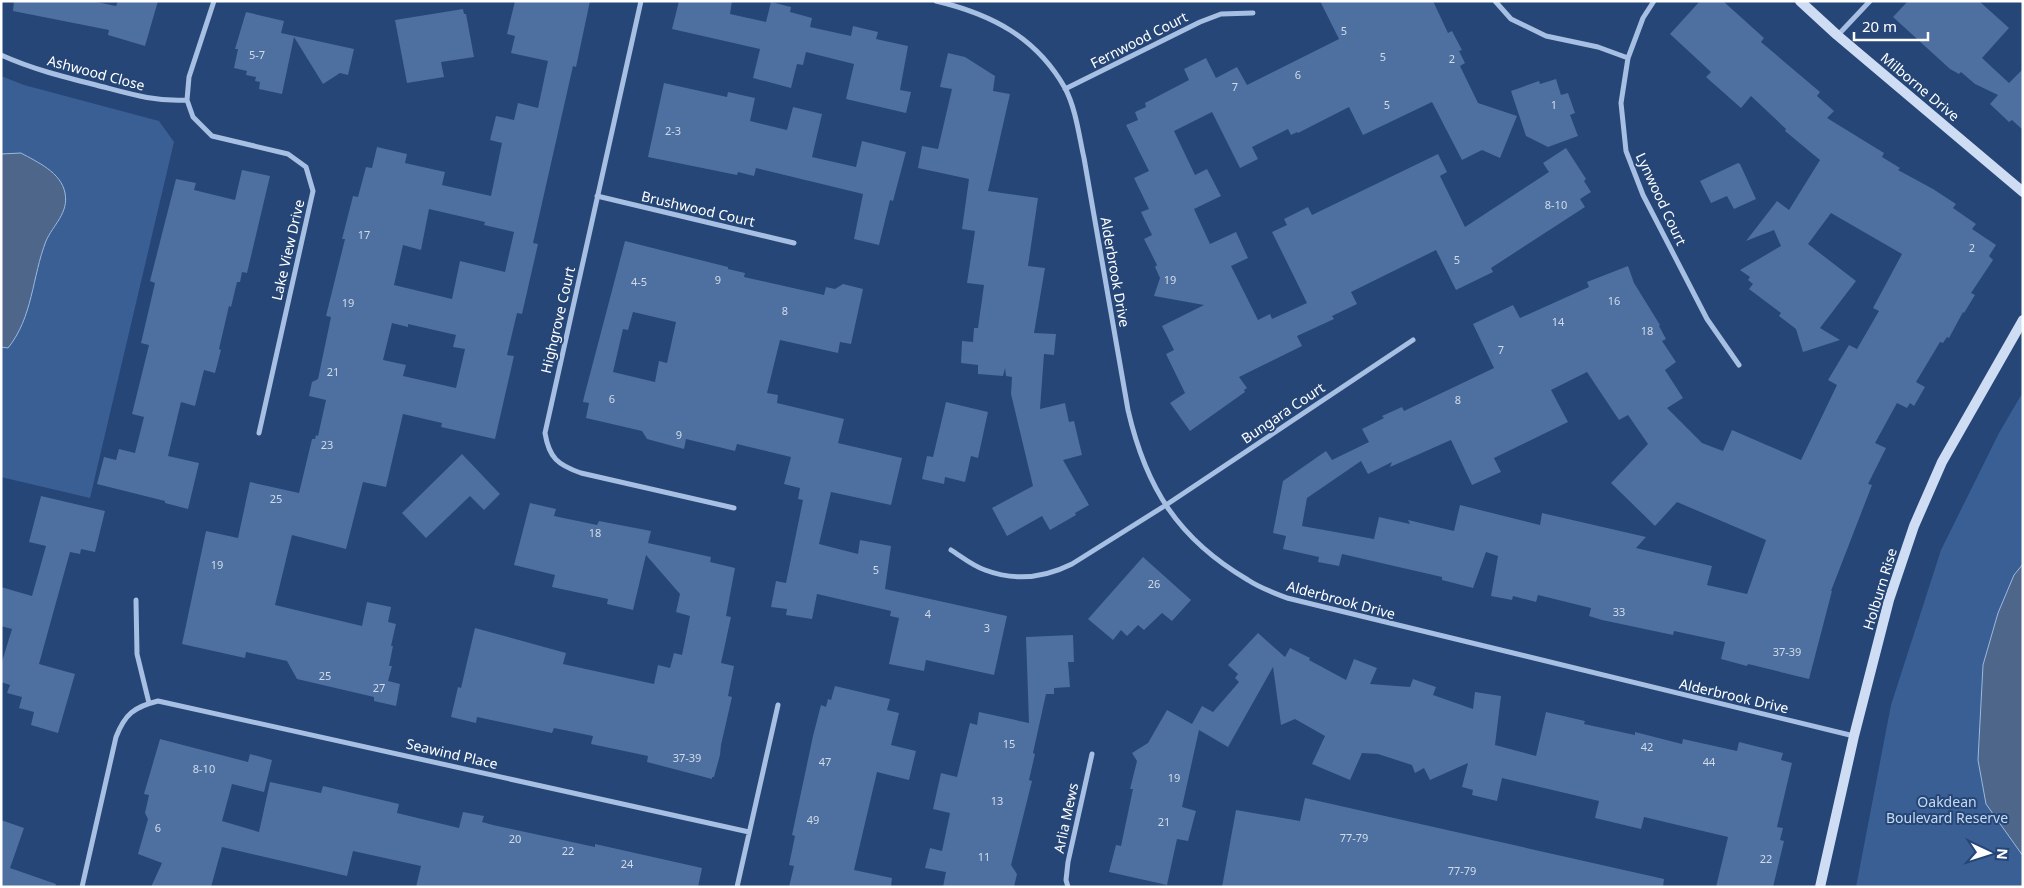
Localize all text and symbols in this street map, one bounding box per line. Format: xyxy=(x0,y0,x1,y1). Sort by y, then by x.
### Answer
street label: Fernwood Court xyxy=(1087,7,1191,72)
scale bar xyxy=(1854,10,1928,42)
text: 20 m xyxy=(1862,16,1897,36)
house number: 5 xyxy=(1341,23,1347,38)
house number: 5-7 xyxy=(249,47,265,62)
street label: Milborne Drive xyxy=(1877,48,1964,125)
house number: 5 xyxy=(1380,49,1386,64)
street label: Ashwood Close xyxy=(45,50,147,95)
house number: 2 xyxy=(1449,51,1455,66)
house number: 6 xyxy=(1295,67,1301,82)
house number: 7 xyxy=(1232,79,1238,94)
house number: 5 xyxy=(1384,97,1390,112)
house number: 1 xyxy=(1551,97,1557,112)
house number: 2-3 xyxy=(665,123,681,138)
street label: Lynwood Court xyxy=(1632,149,1691,248)
street label: Brushwood Court xyxy=(640,186,757,231)
street label: Lake View Drive xyxy=(267,197,308,302)
house number: 8-10 xyxy=(1545,197,1567,212)
street label: Alderbrook Drive xyxy=(1096,215,1135,329)
house number: 17 xyxy=(358,227,370,242)
house number: 2 xyxy=(1969,240,1975,255)
house number: 5 xyxy=(1454,252,1460,267)
street label: Highgrove Court xyxy=(536,265,579,375)
house number: 9 xyxy=(715,272,721,287)
house number: 19 xyxy=(1164,272,1176,287)
house number: 4-5 xyxy=(631,274,647,289)
house number: 16 xyxy=(1608,293,1620,308)
house number: 19 xyxy=(342,295,354,310)
house number: 8 xyxy=(782,303,788,318)
house number: 14 xyxy=(1552,314,1565,329)
house number: 18 xyxy=(1641,323,1653,338)
house number: 7 xyxy=(1498,342,1504,357)
house number: 21 xyxy=(327,364,339,379)
street label: Bungara Court xyxy=(1237,378,1328,447)
house number: 6 xyxy=(609,391,615,406)
house number: 8 xyxy=(1455,392,1461,407)
house number: 9 xyxy=(676,427,682,442)
house number: 23 xyxy=(321,437,333,452)
house number: 25 xyxy=(270,491,282,506)
house number: 18 xyxy=(589,525,601,540)
street label: Holburn Rise xyxy=(1858,545,1901,632)
house number: 19 xyxy=(211,557,223,572)
house number: 5 xyxy=(873,562,879,577)
house number: 26 xyxy=(1148,576,1160,591)
street label: Alderbrook Drive xyxy=(1285,576,1398,623)
house number: 33 xyxy=(1613,604,1625,619)
house number: 4 xyxy=(925,606,932,621)
house number: 3 xyxy=(984,620,990,635)
house number: 37-39 xyxy=(1773,644,1801,659)
house number: 25 xyxy=(319,668,331,683)
street label: Alderbrook Drive xyxy=(1678,674,1791,717)
house number: 27 xyxy=(373,680,385,695)
street label: Seawind Place xyxy=(404,734,500,773)
house number: 15 xyxy=(1003,736,1015,751)
house number: 42 xyxy=(1641,739,1653,754)
house number: 37-39 xyxy=(673,750,701,765)
house number: 47 xyxy=(819,754,831,769)
house number: 44 xyxy=(1703,754,1716,769)
house number: 8-10 xyxy=(193,761,215,776)
house number: 19 xyxy=(1168,770,1180,785)
street label: Arlia Mews xyxy=(1049,781,1082,855)
park label: Oakdean Boulevard Reserve xyxy=(1886,792,2008,827)
house number: 13 xyxy=(991,793,1003,808)
house number: 49 xyxy=(807,812,819,827)
house number: 21 xyxy=(1158,814,1170,829)
house number: 6 xyxy=(155,820,161,835)
north arrow xyxy=(1964,828,2014,878)
house number: 77-79 xyxy=(1340,830,1368,845)
house number: 20 xyxy=(509,831,521,846)
house number: 22 xyxy=(562,843,574,858)
text: N xyxy=(1993,848,2012,860)
house number: 11 xyxy=(978,849,990,864)
house number: 22 xyxy=(1760,851,1772,866)
house number: 24 xyxy=(621,856,634,871)
house number: 77-79 xyxy=(1448,863,1476,878)

